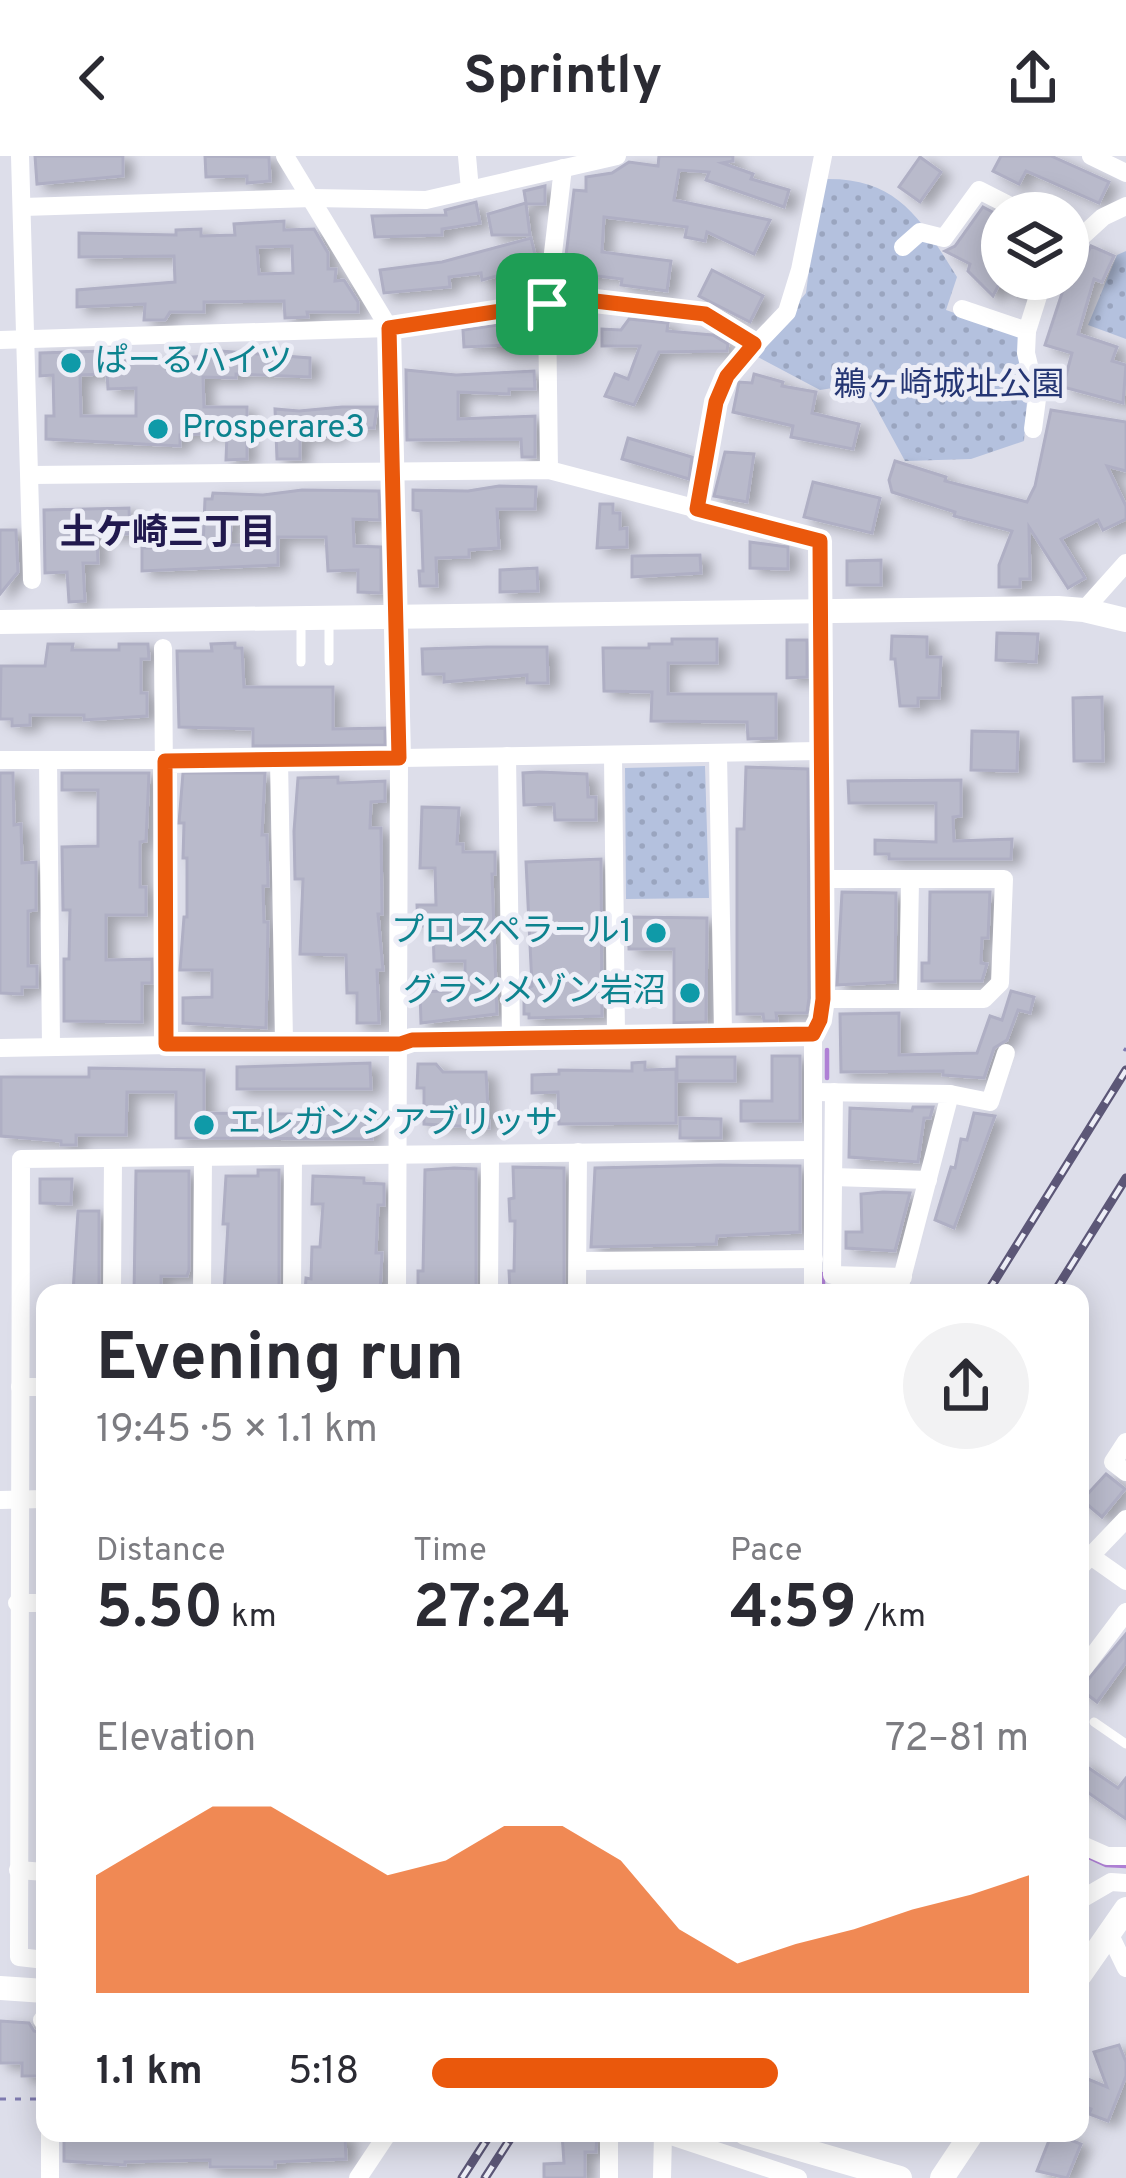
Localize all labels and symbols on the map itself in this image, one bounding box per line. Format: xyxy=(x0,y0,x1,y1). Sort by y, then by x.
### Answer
pin xyxy=(496,253,598,355)
place label: ぱーるハイツ xyxy=(95,342,292,384)
marker: ぱーるハイツ xyxy=(58,350,84,376)
park label: 鵜ヶ崎城址公園 xyxy=(834,366,1065,408)
place label: Prosperare3 xyxy=(182,408,365,450)
marker: Prosperare3 xyxy=(145,416,171,442)
district label: 土ケ崎三丁目 xyxy=(60,512,276,558)
place label: プロスペラール1 xyxy=(391,912,632,954)
marker: プロスペラール1 xyxy=(643,920,669,946)
place label: グランメゾン岩沼 xyxy=(403,972,666,1014)
marker: グランメゾン岩沼 xyxy=(677,980,703,1006)
place label: エレガンシアブリッサ xyxy=(228,1104,558,1146)
marker: エレガンシアブリッサ xyxy=(191,1112,217,1138)

